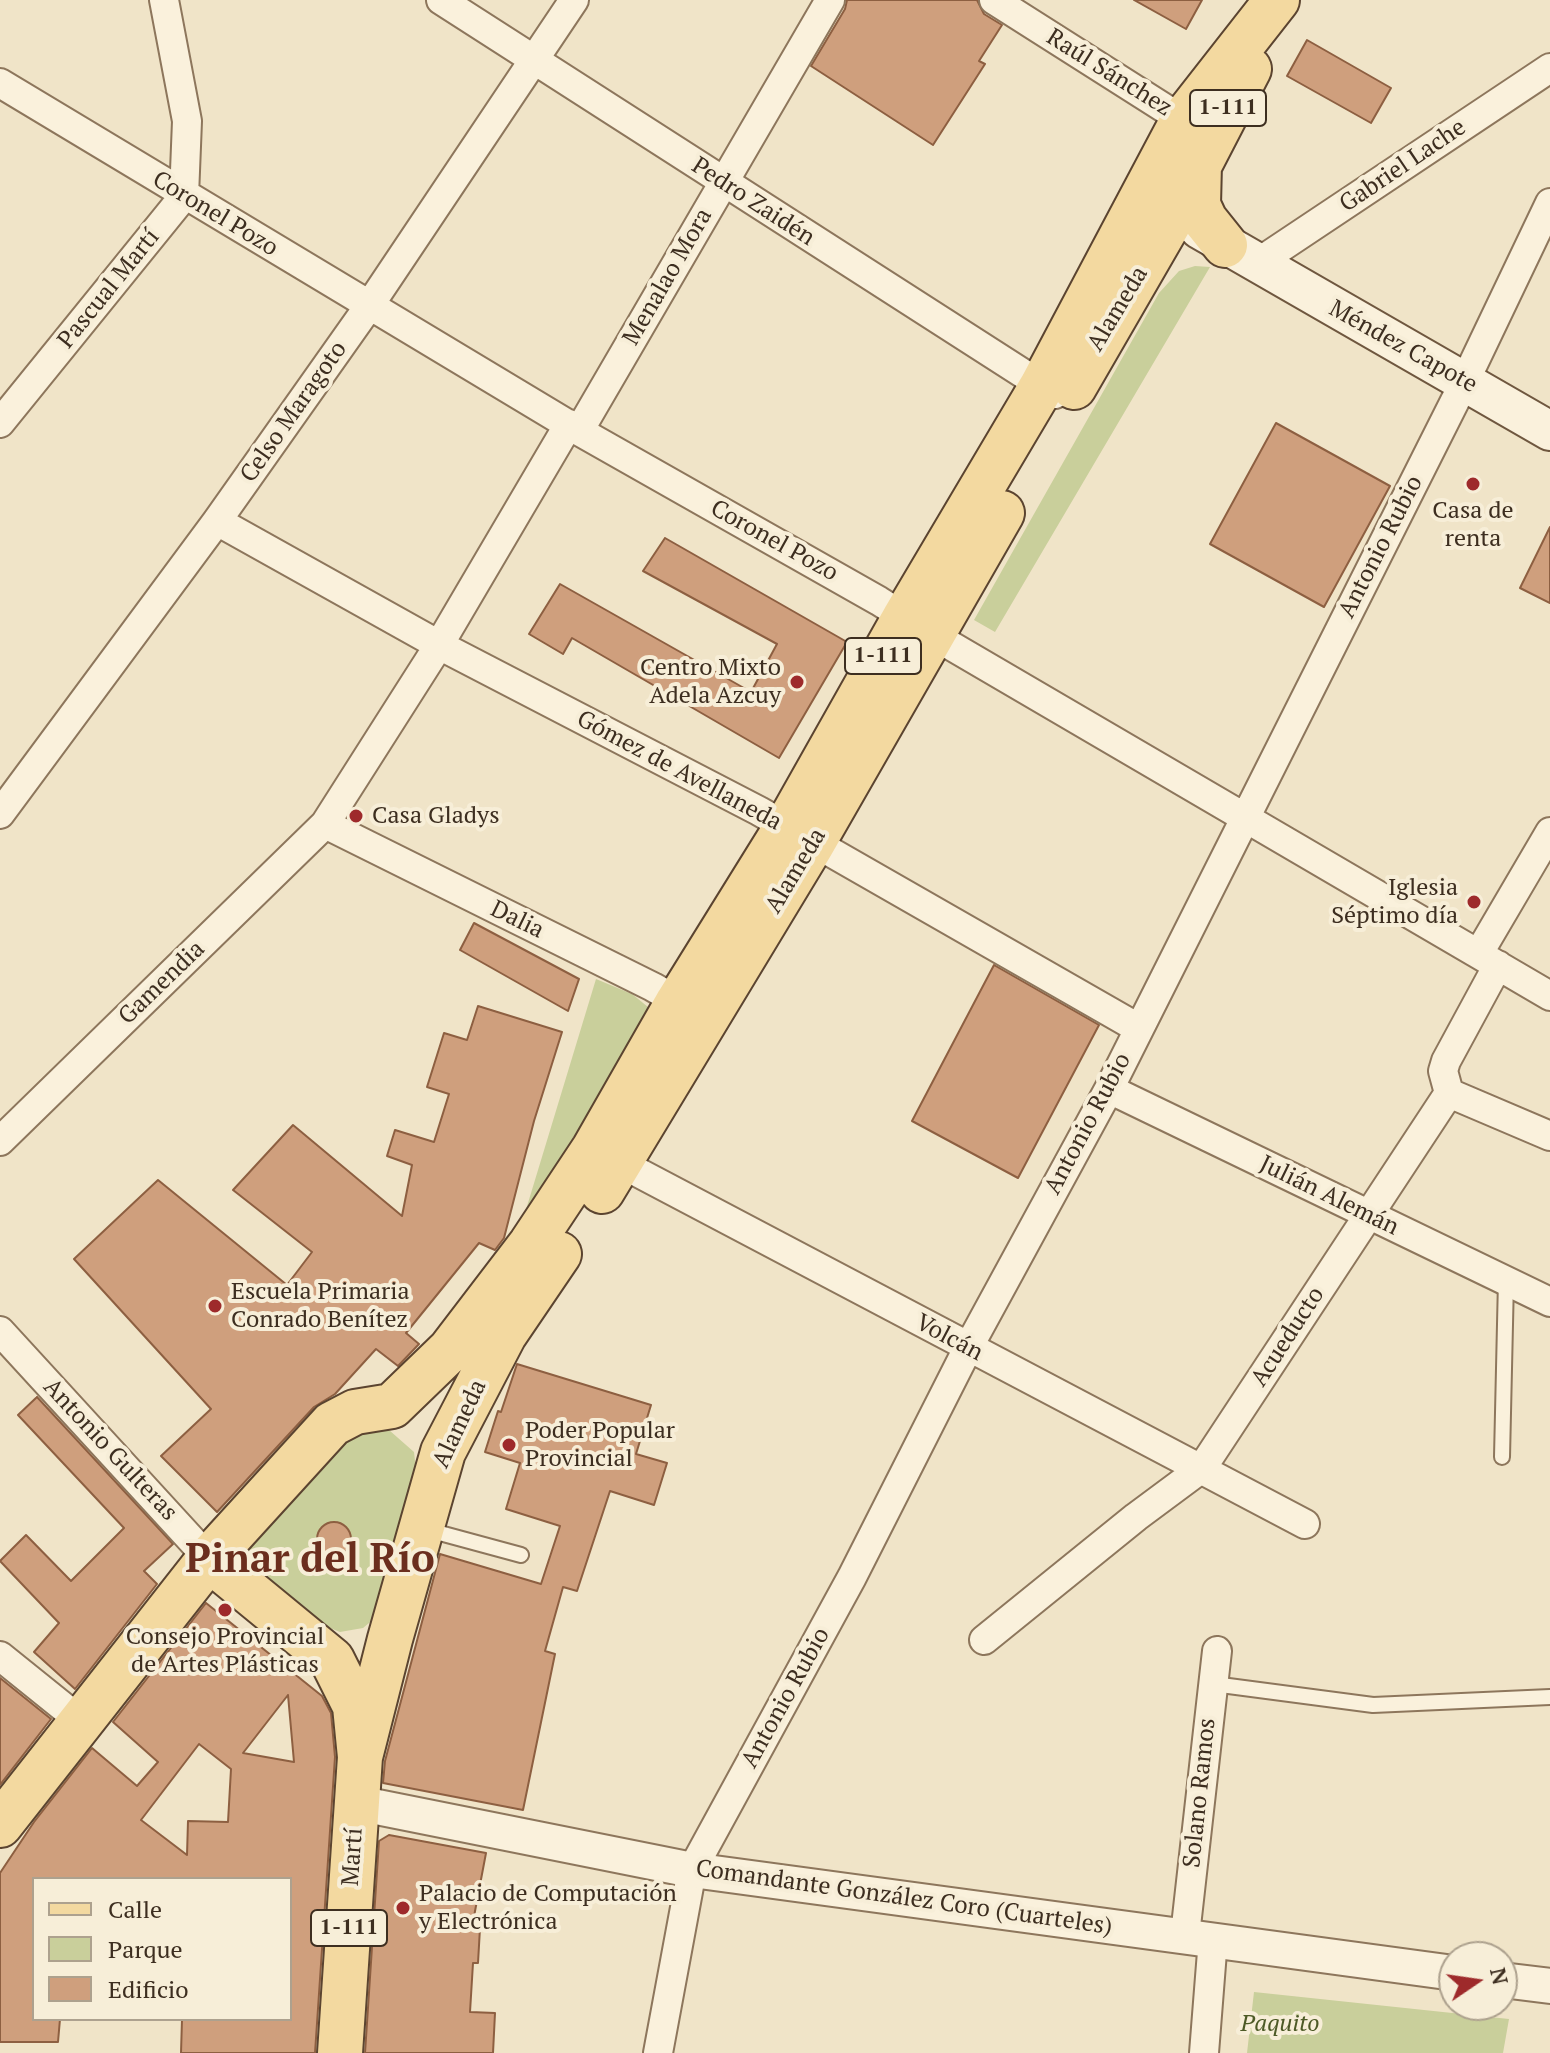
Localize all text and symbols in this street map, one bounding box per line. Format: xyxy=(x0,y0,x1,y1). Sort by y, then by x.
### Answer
street label: Raúl Sánchez xyxy=(1041,23,1177,123)
road number: 1-111 xyxy=(1190,90,1266,126)
street label: Gabriel Lache xyxy=(1334,113,1472,219)
street label: Pedro Zaidén xyxy=(686,152,820,252)
street label: Coronel Pozo xyxy=(147,165,283,263)
street label: Menalao Mora xyxy=(617,203,719,351)
street label: Pascual Martí xyxy=(52,224,166,354)
street label: Alameda xyxy=(1081,261,1155,357)
street label: Méndez Capote xyxy=(1324,294,1482,400)
street label: Celso Maragoto xyxy=(235,336,353,488)
street label: Antonio Rubio xyxy=(1333,471,1429,623)
marker: Casa de renta xyxy=(1464,475,1482,493)
street label: Coronel Pozo xyxy=(705,494,843,588)
place label: Casa de renta xyxy=(1432,497,1514,553)
road number: 1-111 xyxy=(845,638,921,674)
place label: Centro Mixto Adela Azcuy xyxy=(640,654,781,710)
marker: Centro Mixto Adela Azcuy xyxy=(788,673,806,691)
street label: Gómez de Avellaneda xyxy=(572,705,786,837)
place label: Casa Gladys xyxy=(372,802,500,830)
marker: Casa Gladys xyxy=(347,807,365,825)
street label: Alameda xyxy=(759,823,833,919)
place label: Iglesia Séptimo día xyxy=(1331,874,1458,930)
marker: Iglesia Séptimo día xyxy=(1465,893,1483,911)
street label: Dalia xyxy=(486,895,548,945)
street label: Gamendia xyxy=(113,935,211,1031)
street label: Antonio Rubio xyxy=(1039,1048,1137,1200)
street label: Julián Alemán xyxy=(1255,1150,1403,1242)
place label: Escuela Primaria Conrado Benítez xyxy=(231,1278,410,1334)
street label: Acueducto xyxy=(1245,1282,1331,1392)
marker: Escuela Primaria Conrado Benítez xyxy=(206,1297,224,1315)
street label: Volcán xyxy=(910,1308,988,1368)
street label: Antonio Gulteras xyxy=(37,1373,183,1527)
street label: Alameda xyxy=(427,1375,493,1473)
place label: Poder Popular Provincial xyxy=(525,1417,675,1473)
marker: Poder Popular Provincial xyxy=(500,1436,518,1454)
district label: Pinar del Río xyxy=(185,1537,435,1585)
marker: Consejo Provincial de Artes Plásticas xyxy=(216,1601,234,1619)
place label: Consejo Provincial de Artes Plásticas xyxy=(126,1623,324,1679)
street label: Antonio Rubio xyxy=(736,1623,836,1773)
street label: Solano Ramos xyxy=(1178,1717,1222,1869)
street label: Martí xyxy=(337,1827,369,1887)
street label: Comandante González Coro (Cuarteles) xyxy=(694,1854,1114,1942)
legend xyxy=(32,1877,292,2021)
place label: Palacio de Computación y Electrónica xyxy=(419,1880,677,1936)
text: Calle xyxy=(108,1893,162,1925)
marker: Palacio de Computación y Electrónica xyxy=(394,1899,412,1917)
road number: 1-111 xyxy=(311,1910,387,1946)
text: Parque xyxy=(108,1933,183,1965)
north arrow xyxy=(1438,1941,1518,2021)
text: N xyxy=(1484,1965,1516,1987)
text: Edificio xyxy=(108,1973,189,2005)
park label: Paquito xyxy=(1241,2010,1319,2038)

